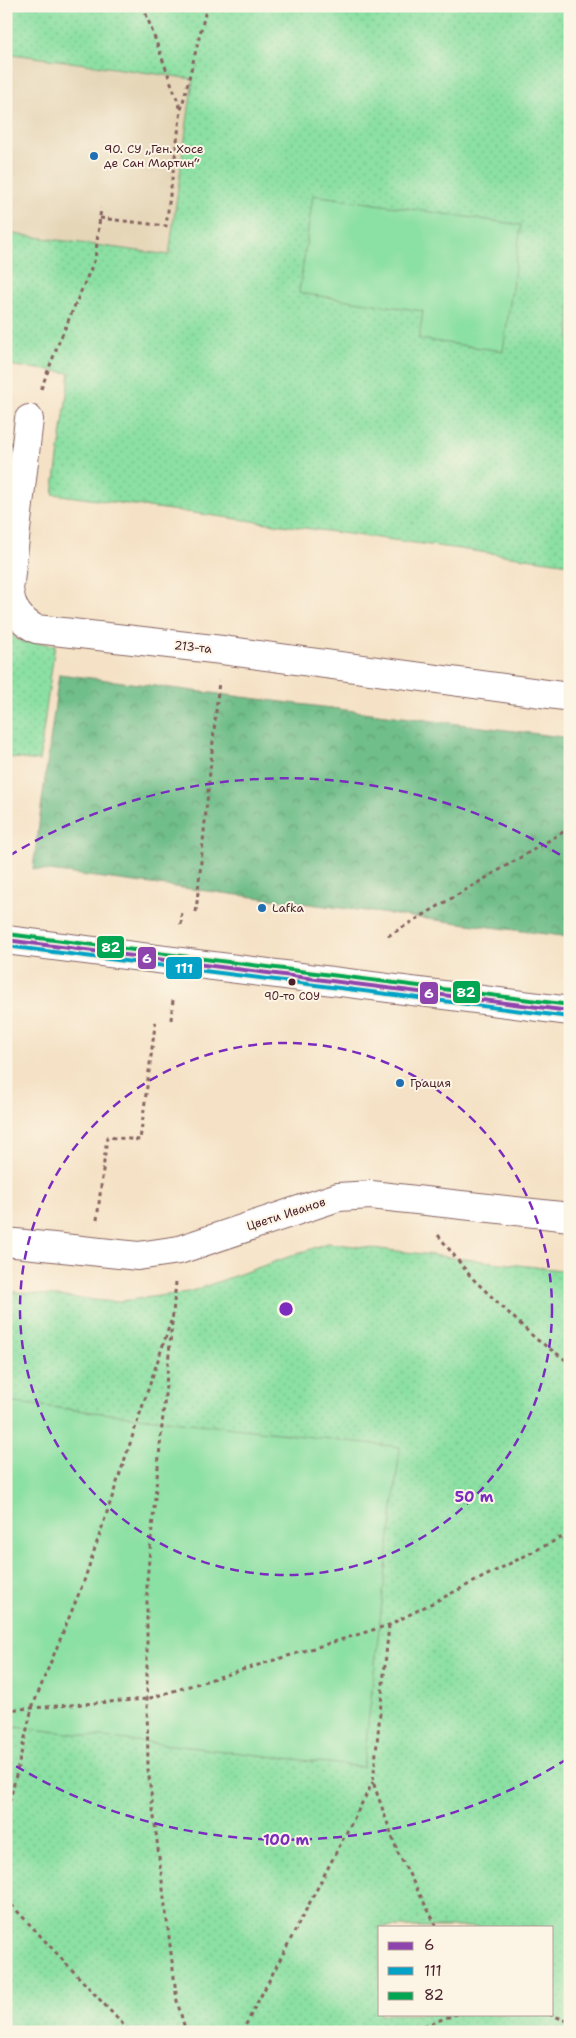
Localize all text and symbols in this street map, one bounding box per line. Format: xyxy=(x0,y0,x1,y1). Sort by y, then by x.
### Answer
place label: 90. СУ „Ген. Хосе де Сан Мартин“ xyxy=(104,141,204,171)
marker: 90. СУ „Ген. Хосе де Сан Мартин“ xyxy=(88,150,100,162)
street label: 213-та xyxy=(173,637,213,657)
place label: Lafka xyxy=(272,900,304,916)
marker: Lafka xyxy=(256,902,268,914)
line badge: 82 xyxy=(96,935,125,959)
text: 82 xyxy=(101,938,121,956)
line badge: 6 xyxy=(137,946,157,970)
text: 6 xyxy=(142,949,152,967)
line badge: 111 xyxy=(165,956,203,980)
text: 111 xyxy=(175,959,193,977)
marker: 90-то СОУ xyxy=(287,977,297,987)
line badge: 82 xyxy=(452,980,481,1004)
line badge: 6 xyxy=(419,981,439,1005)
text: 82 xyxy=(456,983,476,1001)
text: 6 xyxy=(424,984,434,1002)
place label: 90-то СОУ xyxy=(264,989,320,1004)
place label: Грация xyxy=(410,1075,451,1091)
marker: Грация xyxy=(394,1077,406,1089)
street label: Цвети Иванов xyxy=(244,1194,328,1234)
centre of rings xyxy=(277,1300,295,1318)
text: 50 m xyxy=(455,1487,494,1507)
text: 100 m xyxy=(263,1830,309,1850)
legend xyxy=(378,1926,554,2016)
text: 6 xyxy=(424,1935,435,1955)
text: 111 xyxy=(424,1961,442,1981)
text: 82 xyxy=(424,1985,444,2005)

